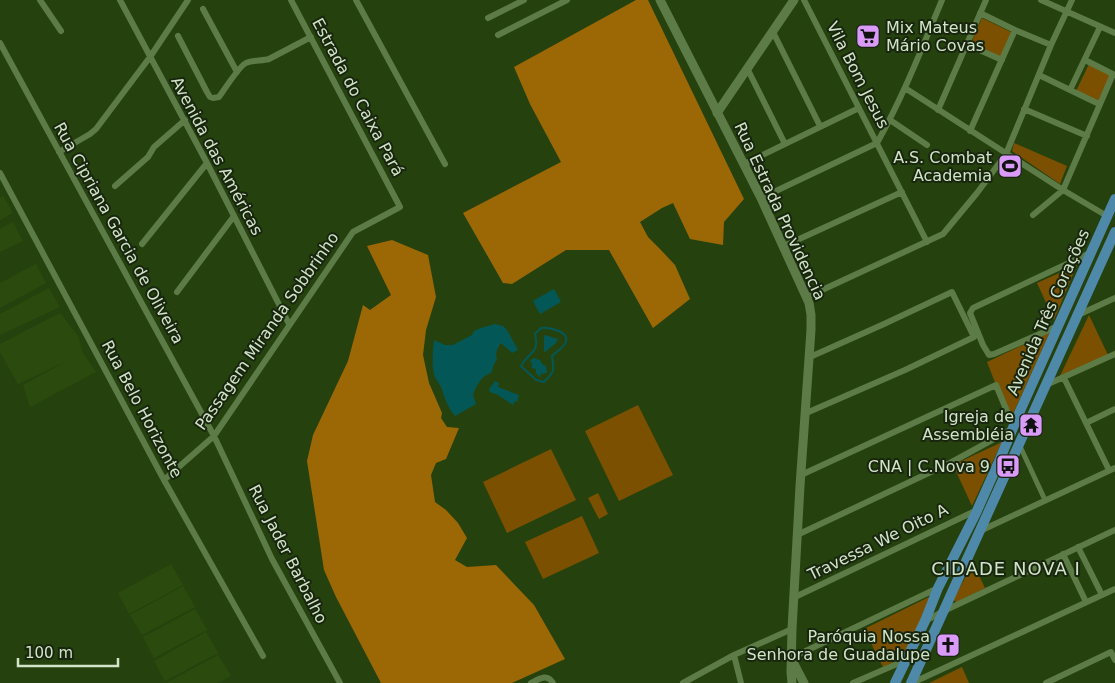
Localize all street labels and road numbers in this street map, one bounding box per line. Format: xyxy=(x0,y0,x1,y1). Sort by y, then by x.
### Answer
street label: Estrada do Caixa Pará xyxy=(308,15,408,179)
street label: Vila Bom Jesus xyxy=(823,18,893,132)
street label: Avenida das Américas xyxy=(167,74,267,238)
street label: Rua Cipriana Garcia de Oliveira xyxy=(50,119,188,347)
street label: Rua Estrada Providencia xyxy=(730,119,830,303)
street label: Avenida Três Corações xyxy=(1003,226,1093,398)
street label: Passagem Miranda Sobbrinho xyxy=(191,228,343,434)
street label: Rua Belo Horizonte xyxy=(98,337,186,481)
street label: Rua Jader Barbalho xyxy=(245,481,331,627)
street label: Travessa We Oito A xyxy=(804,500,951,585)

